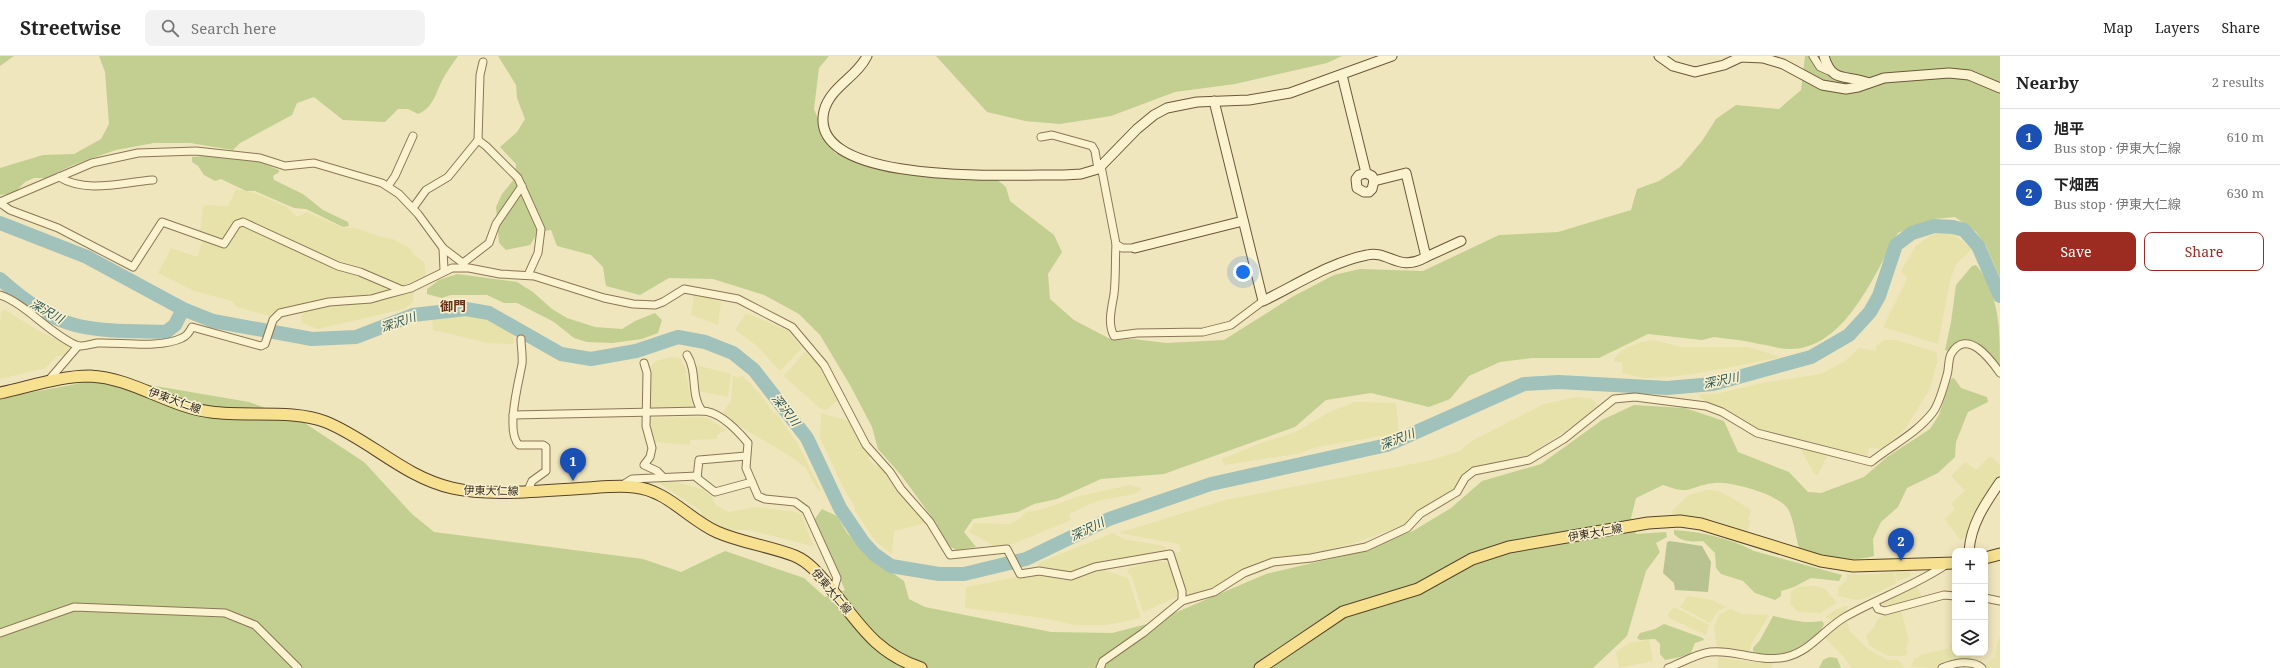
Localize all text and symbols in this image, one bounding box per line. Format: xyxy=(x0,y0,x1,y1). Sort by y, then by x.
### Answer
search box xyxy=(145,10,425,46)
text: Streetwise xyxy=(20,15,121,41)
icon: search xyxy=(159,17,181,39)
text: Search here xyxy=(191,18,276,38)
text: Map xyxy=(2103,18,2133,37)
text: Layers xyxy=(2155,18,2200,37)
text: Share xyxy=(2222,18,2260,37)
text: Nearby xyxy=(2016,71,2079,94)
text: 2 results xyxy=(2212,73,2264,91)
text: 旭平 xyxy=(2054,118,2084,138)
text: 1 xyxy=(2025,128,2033,146)
text: 610 m xyxy=(2227,128,2264,146)
text: Bus stop · 伊東大仁線 xyxy=(2054,139,2181,157)
text: 下畑西 xyxy=(2054,174,2099,194)
text: 2 xyxy=(2025,184,2033,202)
text: 630 m xyxy=(2227,184,2264,202)
text: Bus stop · 伊東大仁線 xyxy=(2054,195,2181,213)
button: Save xyxy=(2016,232,2136,271)
button: Share xyxy=(2144,232,2264,271)
your location xyxy=(1233,262,1253,282)
water label: 深沢川 xyxy=(27,295,69,328)
district label: 御門 xyxy=(440,297,466,315)
water label: 深沢川 xyxy=(378,307,420,336)
water label: 深沢川 xyxy=(1702,368,1742,392)
street label: 伊東大仁線 xyxy=(147,384,203,416)
water label: 深沢川 xyxy=(768,391,805,431)
water label: 深沢川 xyxy=(1377,424,1419,453)
pin: 1 xyxy=(560,448,586,481)
street label: 伊東大仁線 xyxy=(463,482,519,498)
water label: 深沢川 xyxy=(1067,513,1109,545)
street label: 伊東大仁線 xyxy=(1567,520,1623,544)
pin: 2 xyxy=(1888,528,1914,561)
map controls xyxy=(1952,548,1988,656)
button: + xyxy=(1952,548,1988,584)
street label: 伊東大仁線 xyxy=(809,565,855,617)
button: − xyxy=(1952,584,1988,620)
button: layers xyxy=(1952,620,1988,656)

